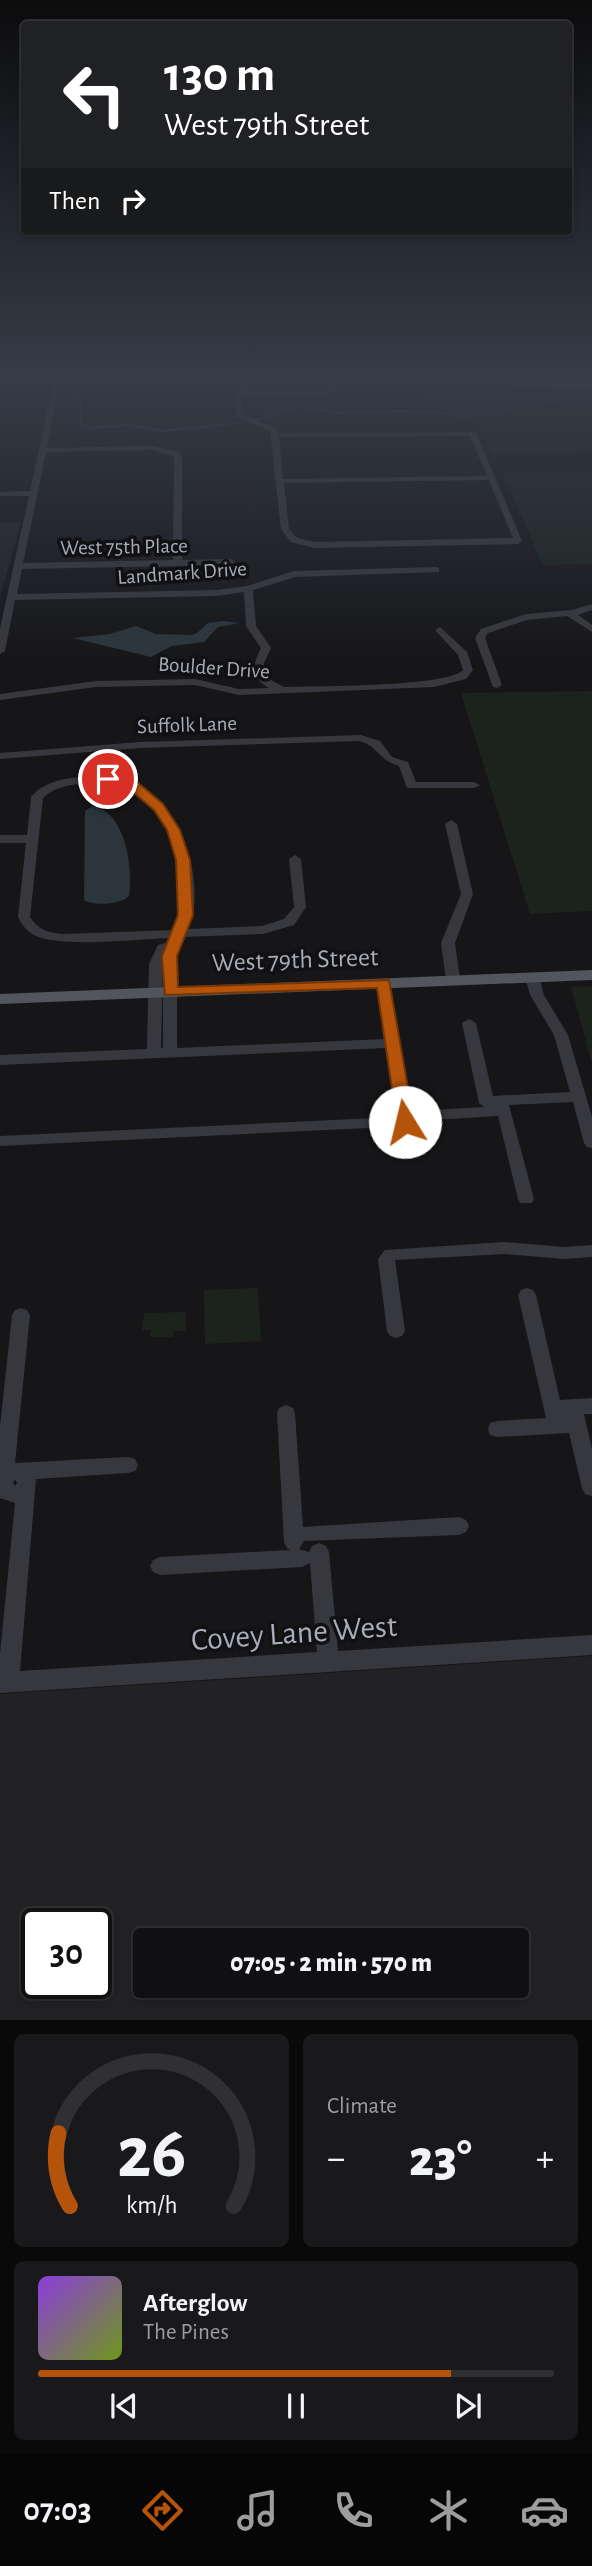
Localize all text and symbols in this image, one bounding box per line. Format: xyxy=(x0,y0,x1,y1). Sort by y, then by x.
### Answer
icon: left xyxy=(49,49,140,140)
text: 130 m xyxy=(164,51,275,100)
text: West 79th Street xyxy=(164,109,369,141)
icon: right xyxy=(114,182,152,220)
text: Then xyxy=(49,188,100,214)
street label: West 75th Place xyxy=(60,535,188,559)
street label: Landmark Drive xyxy=(117,558,247,588)
street label: Boulder Drive xyxy=(158,654,270,682)
street label: Suffolk Lane xyxy=(137,713,237,737)
pin xyxy=(78,749,138,809)
icon: arrive xyxy=(89,760,127,798)
street label: West 79th Street xyxy=(211,944,379,976)
position arrow xyxy=(368,1085,442,1159)
street label: Covey Lane West xyxy=(190,1610,398,1656)
speed limit sign: 30 xyxy=(21,1908,112,1999)
text: 07:05 · 2 min · 570 m xyxy=(230,1950,432,1976)
text: Climate xyxy=(327,2095,397,2118)
text: 26 xyxy=(117,2119,186,2192)
text: 23° xyxy=(409,2133,472,2185)
text: − xyxy=(327,2140,345,2178)
text: + xyxy=(536,2140,554,2178)
text: km/h xyxy=(126,2193,177,2218)
text: Afterglow xyxy=(143,2290,247,2316)
text: The Pines xyxy=(143,2321,229,2344)
icon: previous xyxy=(105,2387,143,2425)
icon: pause xyxy=(277,2387,315,2425)
icon: next xyxy=(449,2387,487,2425)
icon: directions xyxy=(138,2486,187,2535)
icon: music xyxy=(233,2486,282,2535)
icon: phone xyxy=(329,2486,378,2535)
icon: climate xyxy=(424,2486,473,2535)
icon: car xyxy=(520,2486,569,2535)
text: 07:03 xyxy=(23,2494,92,2526)

